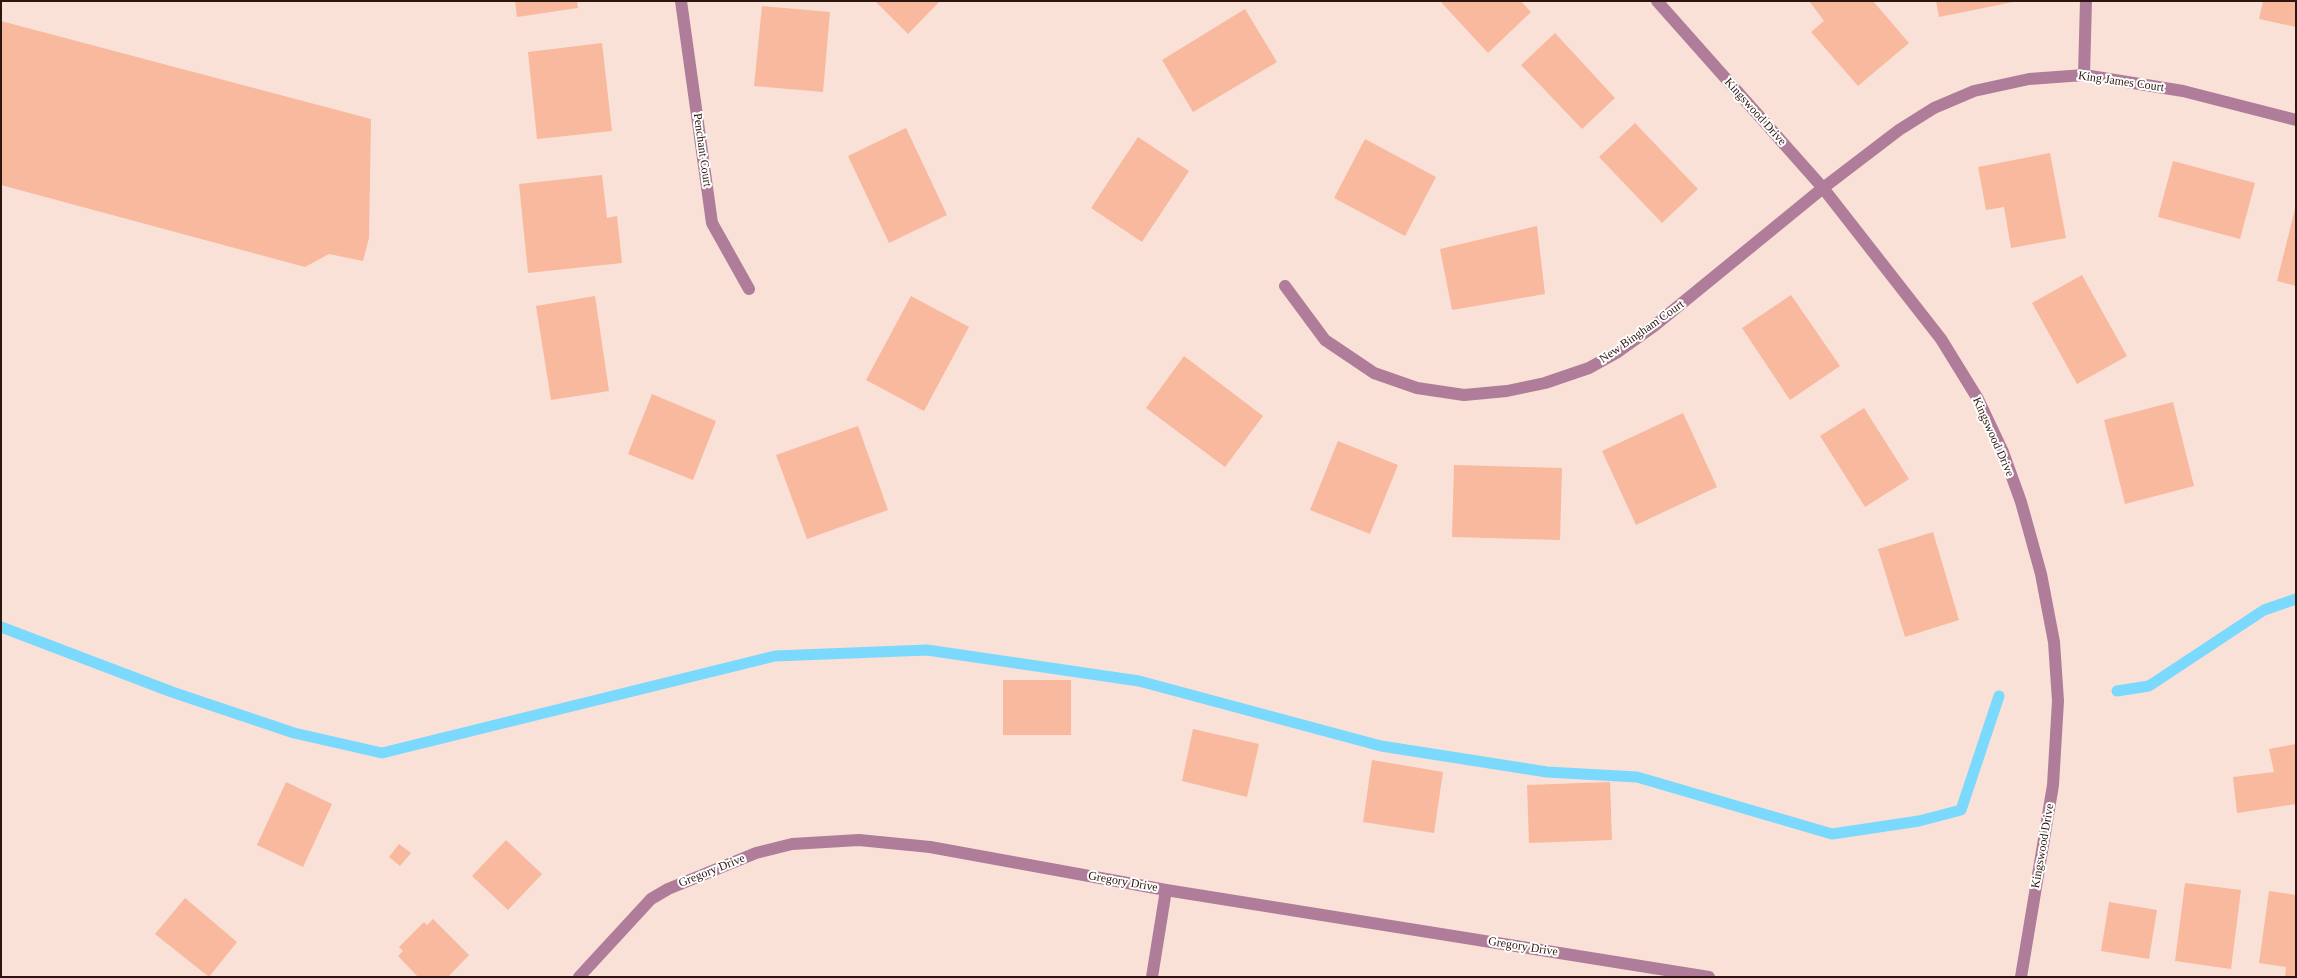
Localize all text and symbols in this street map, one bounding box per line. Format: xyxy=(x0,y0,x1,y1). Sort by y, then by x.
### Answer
street label: King James Court xyxy=(2077,69,2165,95)
street label: Kingswood Drive xyxy=(1721,75,1789,149)
street label: Penchant Court xyxy=(690,112,714,188)
street label: New Bingham Court xyxy=(1597,297,1687,367)
street label: Kingswood Drive xyxy=(1969,395,2017,479)
street label: Kingswood Drive xyxy=(2028,803,2058,889)
street label: Gregory Drive xyxy=(677,851,747,891)
street label: Gregory Drive xyxy=(1087,869,1159,895)
street label: Gregory Drive xyxy=(1487,934,1559,960)

